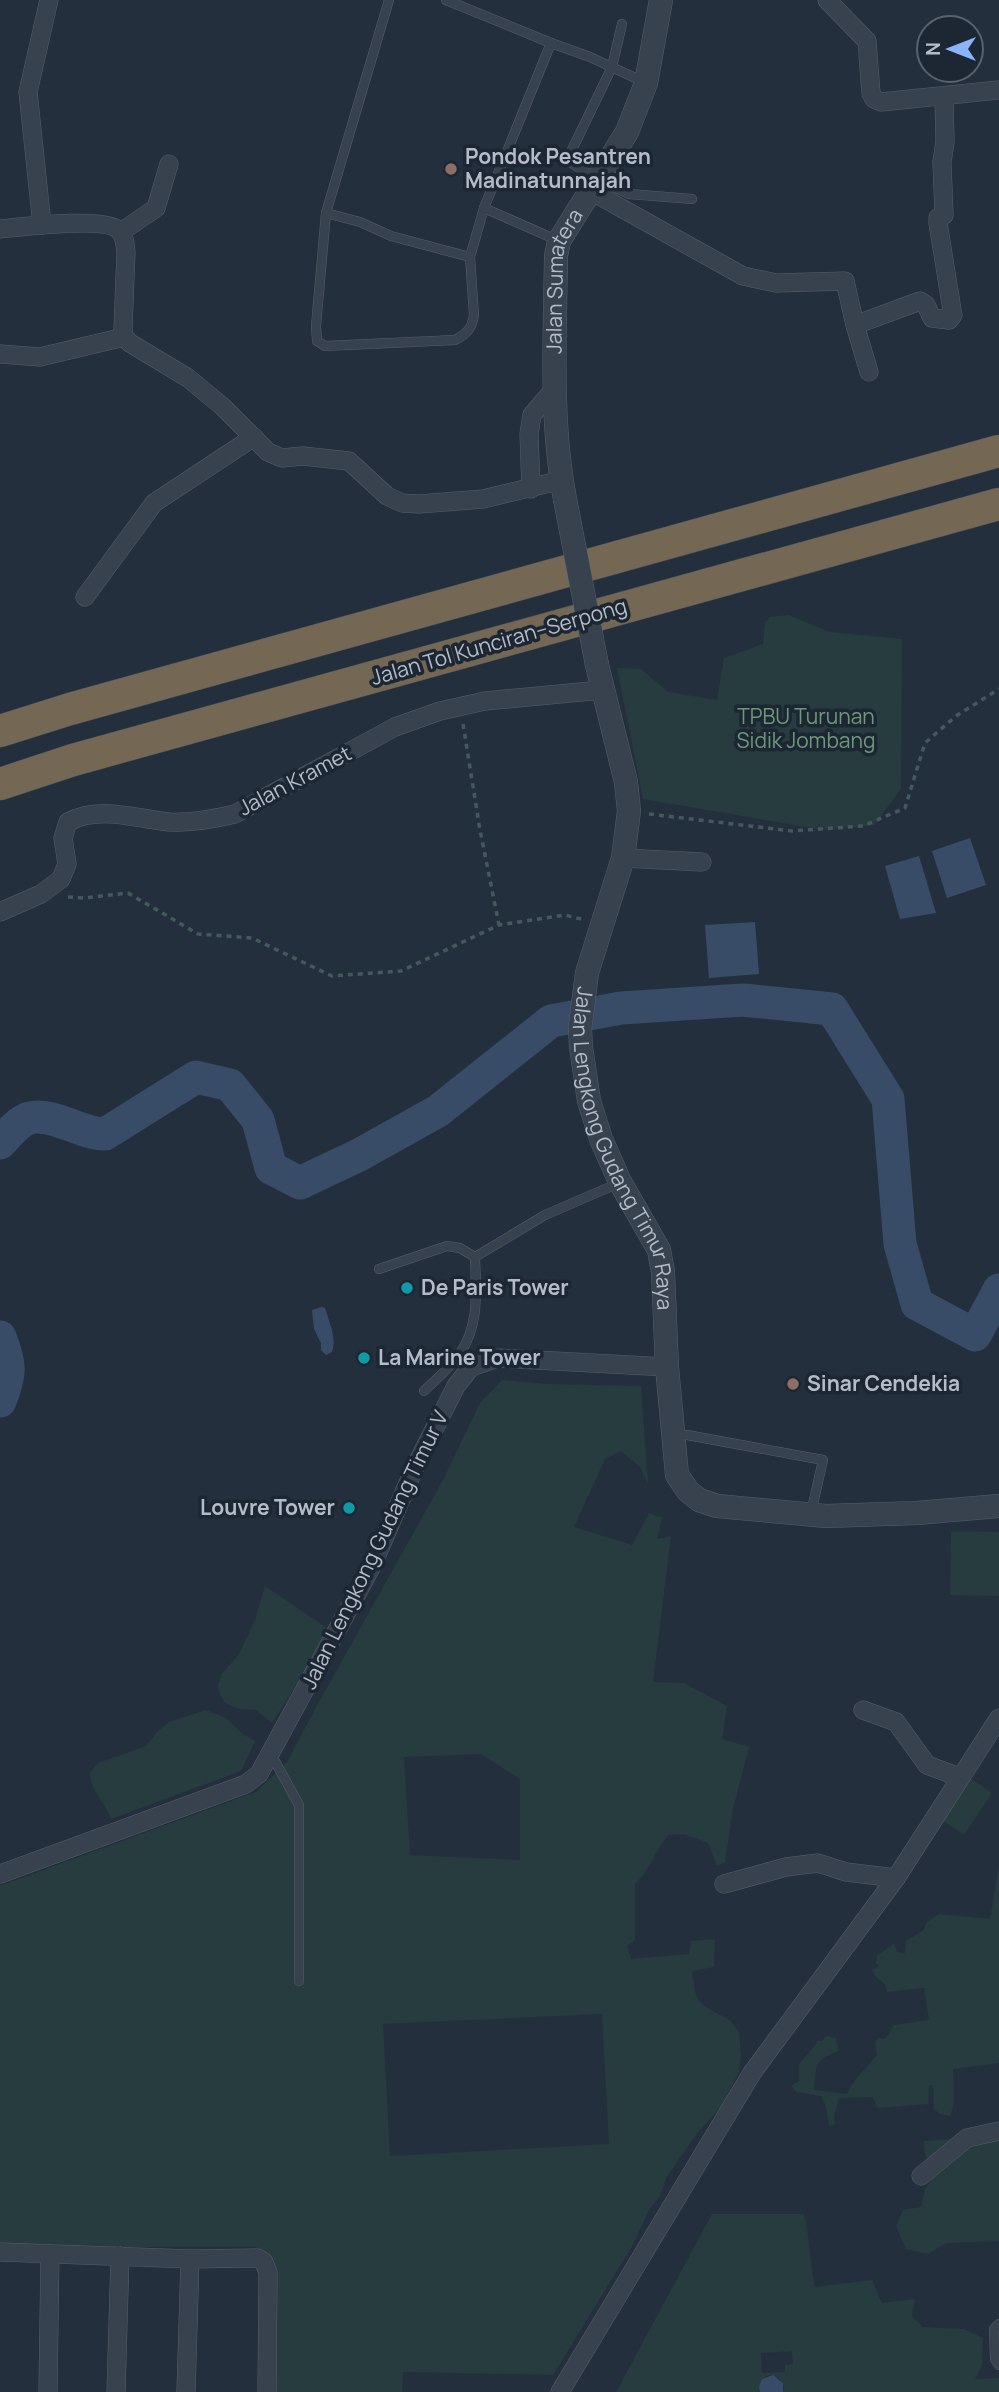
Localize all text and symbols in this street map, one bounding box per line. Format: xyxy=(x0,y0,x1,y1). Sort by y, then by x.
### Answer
north arrow xyxy=(915,14,985,84)
text: N xyxy=(920,42,946,56)
place label: Pondok Pesantren Madinatunnajah xyxy=(465,142,651,194)
marker: Pondok Pesantren Madinatunnajah xyxy=(443,161,459,177)
street label: Jalan Sumatera xyxy=(539,203,589,354)
street label: Jalan Tol Kunciran–Serpong xyxy=(367,591,630,691)
park label: TPBU Turunan Sidik Jombang xyxy=(737,702,875,754)
street label: Jalan Kramet xyxy=(233,739,356,822)
street label: Jalan Lengkong Gudang Timur Raya xyxy=(567,985,680,1311)
place label: De Paris Tower xyxy=(421,1273,569,1301)
marker: De Paris Tower xyxy=(399,1280,415,1296)
place label: La Marine Tower xyxy=(378,1343,541,1371)
marker: La Marine Tower xyxy=(356,1350,372,1366)
place label: Sinar Cendekia xyxy=(807,1369,960,1397)
marker: Sinar Cendekia xyxy=(785,1376,801,1392)
street label: Jalan Lengkong Gudang Timur V xyxy=(294,1405,454,1693)
place label: Louvre Tower xyxy=(200,1493,335,1521)
marker: Louvre Tower xyxy=(341,1500,357,1516)

